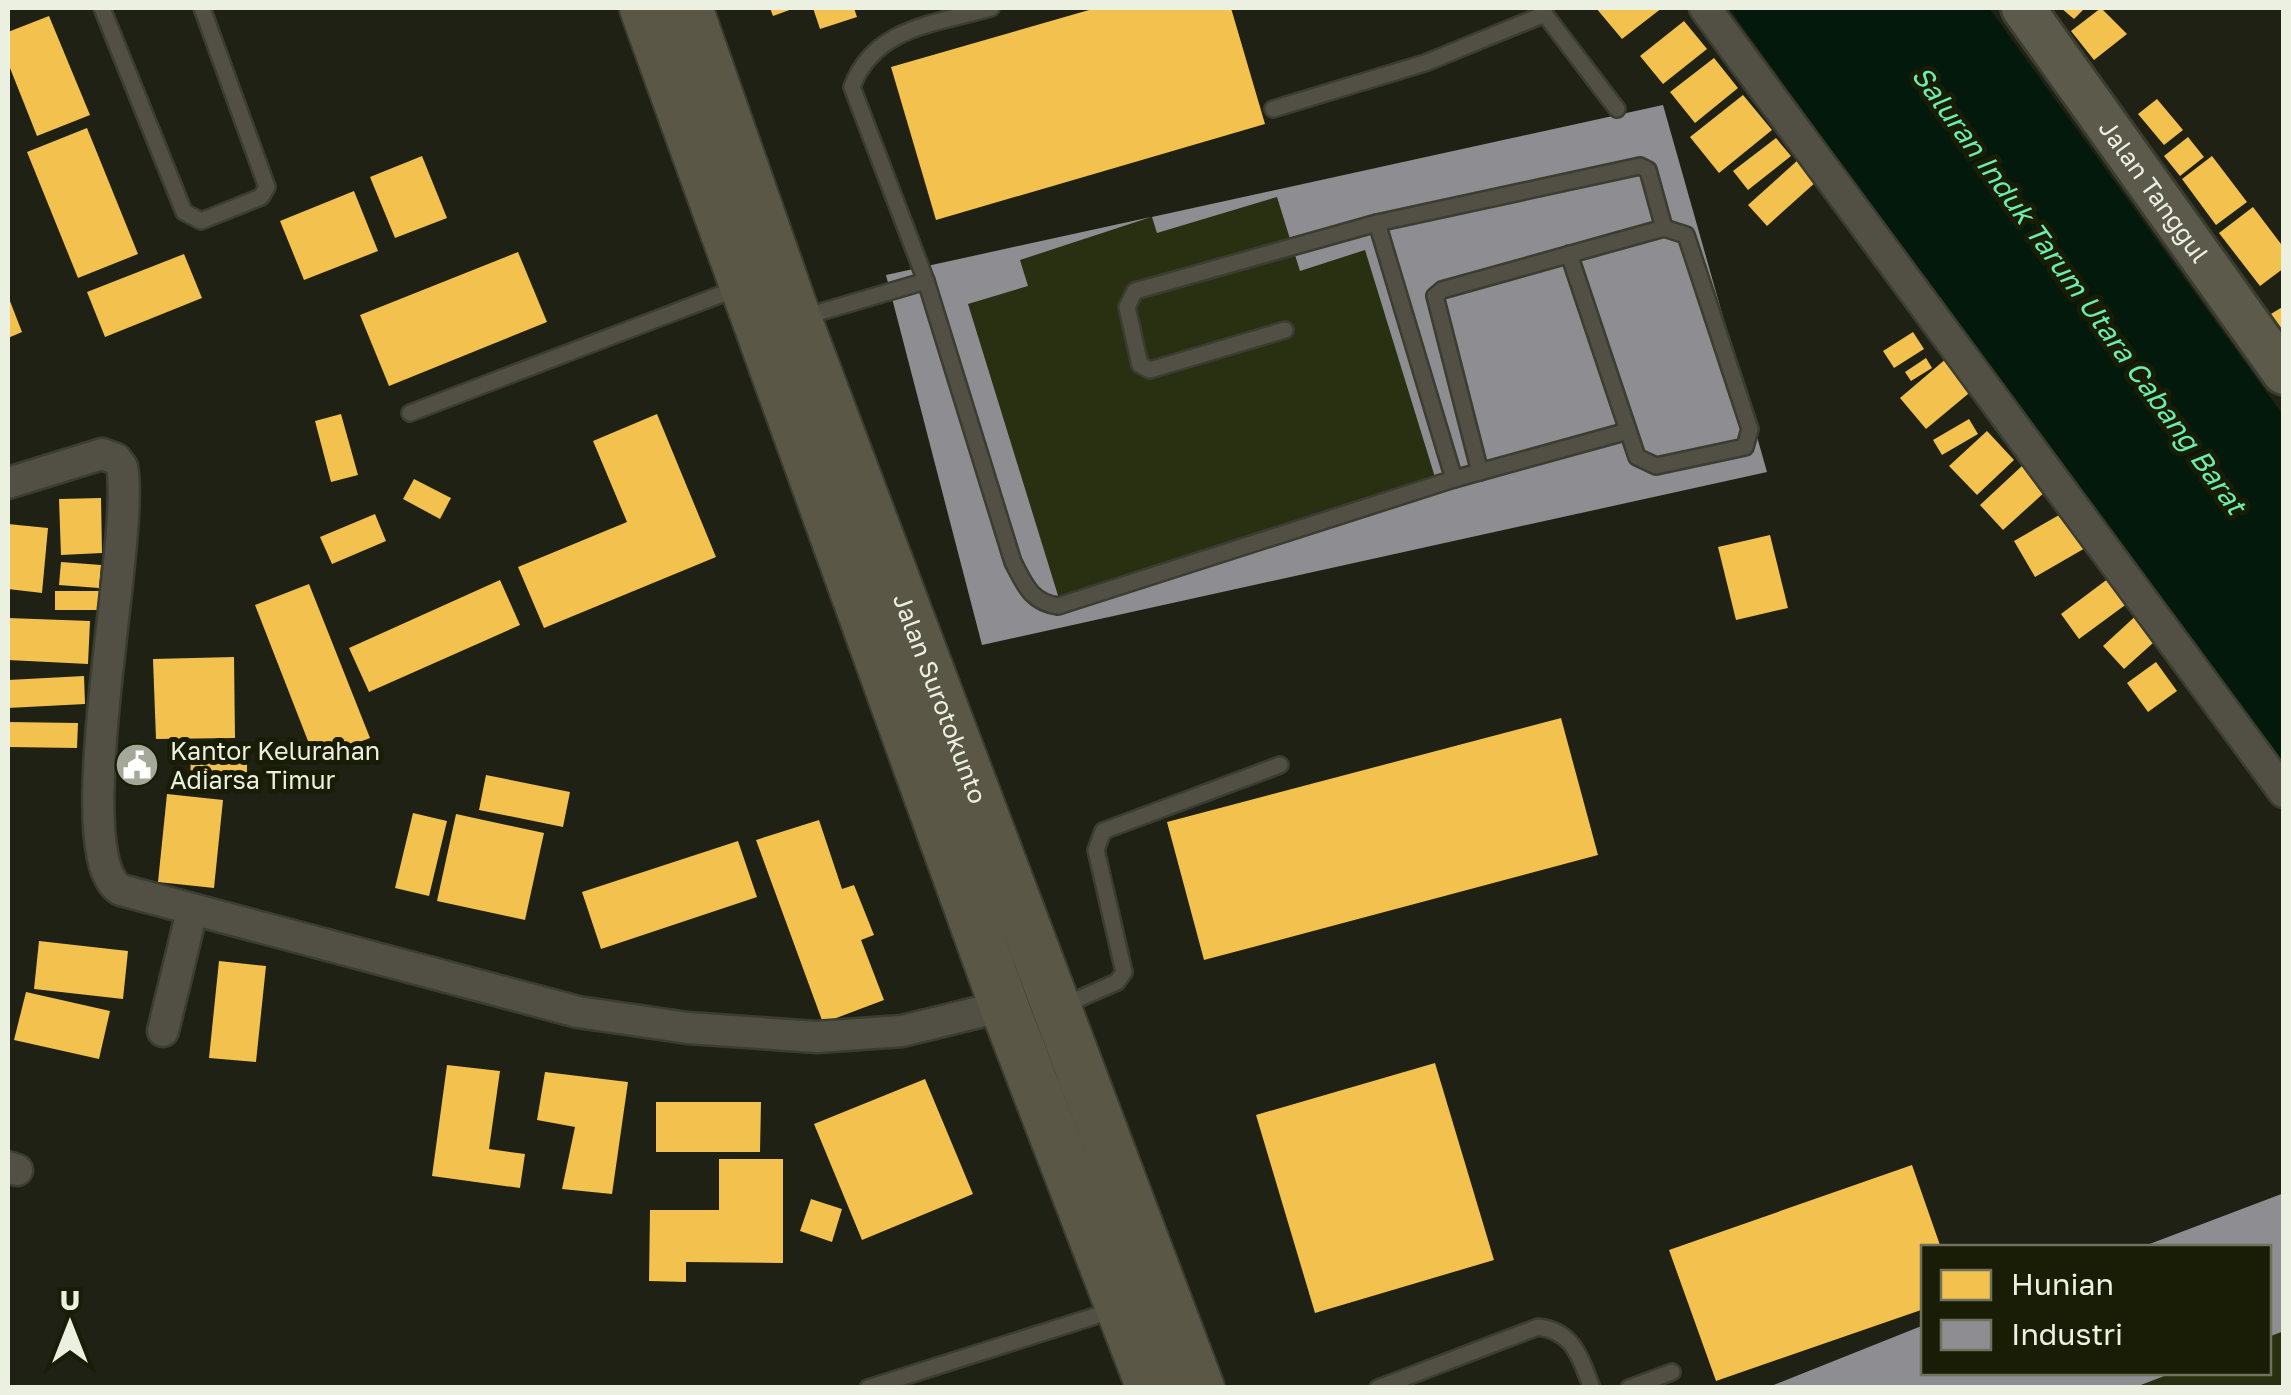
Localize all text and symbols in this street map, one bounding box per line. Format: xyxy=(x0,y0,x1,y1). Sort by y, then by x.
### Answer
water label: Saluran Induk Tarum Utara Cabang Barat xyxy=(1906,59,2255,522)
street label: Jalan Tanggul xyxy=(2093,113,2216,268)
street label: Jalan Surotokunto xyxy=(887,589,994,808)
place label: Kantor Kelurahan Adiarsa Timur xyxy=(170,735,380,795)
public building icon: Kantor Kelurahan Adiarsa Timur xyxy=(114,742,160,788)
legend xyxy=(1921,1245,2271,1375)
text: Hunian xyxy=(2011,1266,2114,1302)
north arrow xyxy=(20,1275,120,1375)
text: U xyxy=(60,1283,80,1316)
text: Industri xyxy=(2011,1316,2123,1352)

